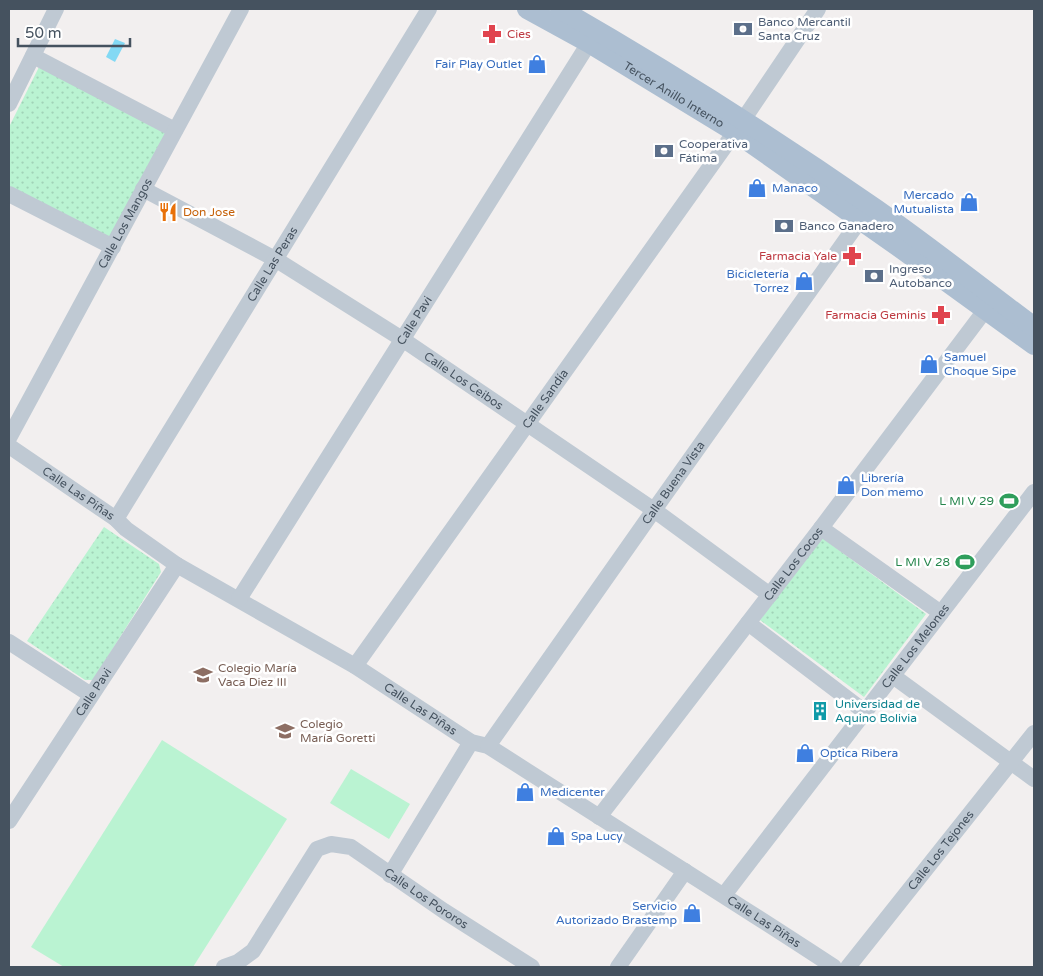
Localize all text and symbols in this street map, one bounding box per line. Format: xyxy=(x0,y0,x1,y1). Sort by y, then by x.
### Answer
scale bar xyxy=(18,15,130,47)
place label: Banco Mercantil Santa Cruz xyxy=(758,15,851,43)
bank icon: Banco Mercantil Santa Cruz xyxy=(732,18,754,40)
pharmacy icon: Cies xyxy=(481,23,503,45)
text: 50 m xyxy=(25,24,62,42)
place label: Cies xyxy=(507,27,531,41)
shop icon: Fair Play Outlet xyxy=(526,53,548,75)
place label: Fair Play Outlet xyxy=(435,57,522,71)
street label: Tercer Anillo Interno xyxy=(621,59,727,131)
place label: Cooperativa Fátima xyxy=(679,137,748,165)
bank icon: Cooperativa Fátima xyxy=(653,140,675,162)
street label: Calle Los Mangos xyxy=(95,176,155,271)
shop icon: Manaco xyxy=(746,177,768,199)
place label: Manaco xyxy=(772,181,818,195)
place label: Mercado Mutualista xyxy=(894,188,954,216)
shop icon: Mercado Mutualista xyxy=(958,191,980,213)
restaurant icon: Don Jose xyxy=(157,201,179,223)
place label: Don Jose xyxy=(183,205,235,219)
bank icon: Banco Ganadero xyxy=(773,215,795,237)
place label: Banco Ganadero xyxy=(799,219,894,233)
street label: Calle Las Peras xyxy=(244,224,301,304)
pharmacy icon: Farmacia Yale xyxy=(841,245,863,267)
place label: Farmacia Yale xyxy=(759,249,837,263)
place label: Ingreso Autobanco xyxy=(889,262,952,290)
bank icon: Ingreso Autobanco xyxy=(863,265,885,287)
place label: Bicicletería Torrez xyxy=(727,267,789,295)
shop icon: Bicicletería Torrez xyxy=(793,270,815,292)
street label: Calle Pavi xyxy=(394,294,435,347)
pharmacy icon: Farmacia Geminis xyxy=(930,304,952,326)
place label: Farmacia Geminis xyxy=(825,308,926,322)
street label: Calle Los Ceibos xyxy=(421,349,506,413)
place label: Samuel Choque Sipe xyxy=(944,350,1017,378)
shop icon: Samuel Choque Sipe xyxy=(918,353,940,375)
street label: Calle Sandía xyxy=(519,366,571,431)
street label: Calle Buena Vista xyxy=(639,438,708,527)
street label: Calle Las Piñas xyxy=(40,464,117,523)
place label: Librería Don memo xyxy=(861,471,924,499)
shop icon: Librería Don memo xyxy=(835,474,857,496)
sports icon: L MI V 29 xyxy=(998,490,1020,512)
place label: L MI V 29 xyxy=(939,494,994,508)
street label: Calle Los Cocos xyxy=(761,524,826,604)
sports icon: L MI V 28 xyxy=(954,551,976,573)
place label: L MI V 28 xyxy=(895,555,950,569)
street label: Calle Los Melones xyxy=(879,601,952,691)
place label: Colegio María Vaca Diez III xyxy=(218,661,297,689)
school or university icon: Colegio María Vaca Diez III xyxy=(192,664,214,686)
street label: Calle Pavi xyxy=(73,666,114,719)
street label: Calle Las Piñas xyxy=(381,680,460,738)
place label: Universidad de Aquino Bolivia xyxy=(835,697,920,725)
building icon: Universidad de Aquino Bolivia xyxy=(809,700,831,722)
place label: Colegio María Goretti xyxy=(300,717,376,745)
school or university icon: Colegio María Goretti xyxy=(274,720,296,742)
shop icon: Optica Ribera xyxy=(794,742,816,764)
place label: Optica Ribera xyxy=(820,746,898,760)
shop icon: Medicenter xyxy=(514,781,536,803)
place label: Medicenter xyxy=(540,785,605,799)
street label: Calle Los Tejones xyxy=(905,808,977,893)
shop icon: Spa Lucy xyxy=(545,825,567,847)
place label: Spa Lucy xyxy=(571,829,623,843)
street label: Calle Los Pororos xyxy=(381,865,471,932)
street label: Calle Las Piñas xyxy=(725,893,803,950)
place label: Servicio Autorizado Brastemp xyxy=(556,899,677,927)
shop icon: Servicio Autorizado Brastemp xyxy=(681,902,703,924)

